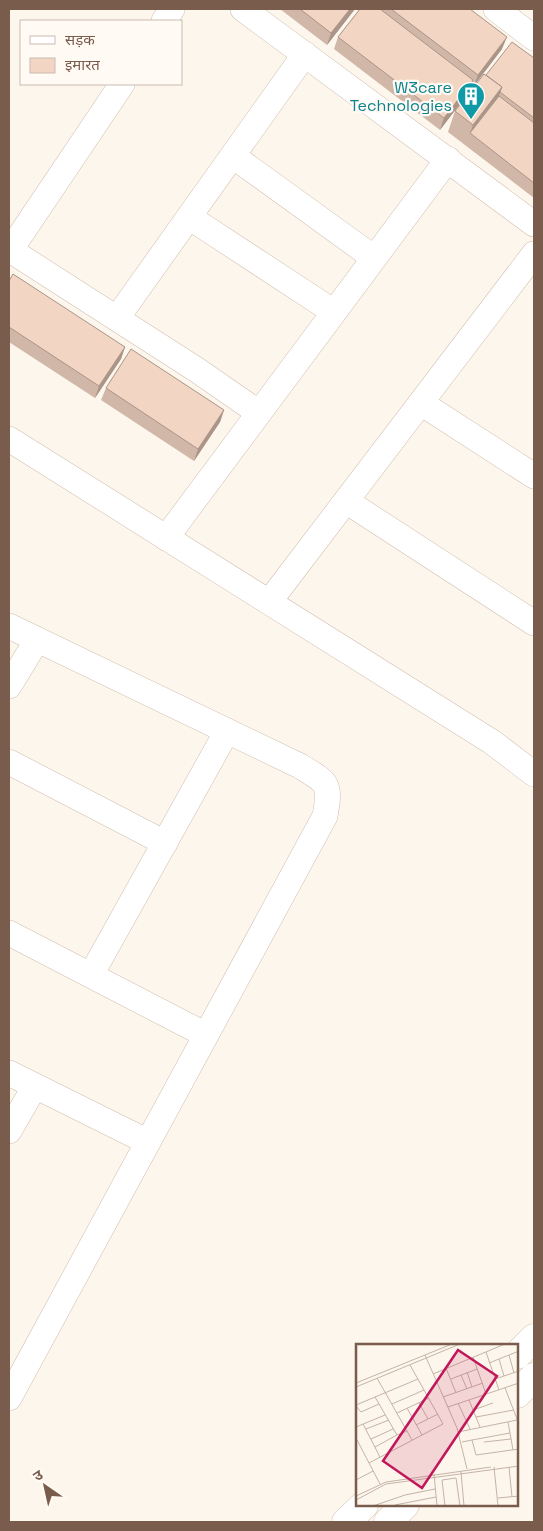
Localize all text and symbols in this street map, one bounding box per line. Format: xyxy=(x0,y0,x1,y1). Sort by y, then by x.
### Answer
legend xyxy=(20,20,182,85)
text: सड़क xyxy=(65,30,95,49)
text: इमारत xyxy=(65,55,100,74)
place label: W3care Technologies xyxy=(350,77,452,116)
building icon: W3care Technologies xyxy=(456,81,486,120)
inset map xyxy=(356,1344,518,1506)
north arrow xyxy=(20,1461,70,1511)
text: उ xyxy=(29,1465,47,1485)

